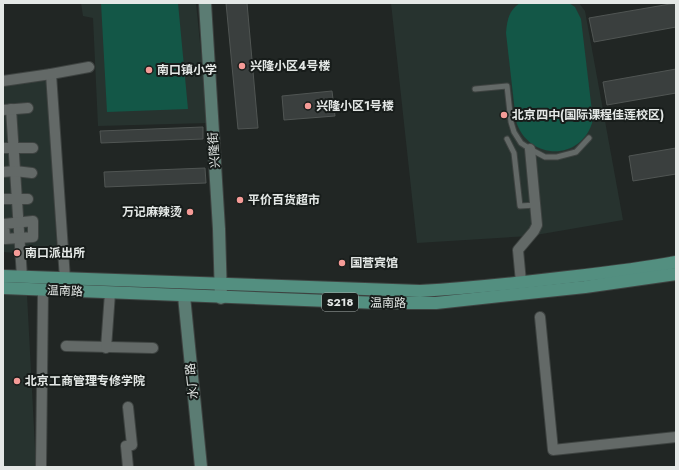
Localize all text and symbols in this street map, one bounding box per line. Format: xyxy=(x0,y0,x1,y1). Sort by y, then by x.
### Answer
place label: 兴隆小区4号楼 xyxy=(250,57,330,75)
place label: 南口镇小学 xyxy=(157,61,217,79)
marker: 兴隆小区4号楼 xyxy=(237,61,247,71)
marker: 南口镇小学 xyxy=(144,65,154,75)
place label: 兴隆小区1号楼 xyxy=(316,97,394,115)
marker: 兴隆小区1号楼 xyxy=(303,101,313,111)
place label: 北京四中(国际课程佳莲校区) xyxy=(512,106,664,124)
marker: 北京四中(国际课程佳莲校区) xyxy=(499,110,509,120)
street label: 兴隆街 xyxy=(204,131,224,169)
place label: 平价百货超市 xyxy=(248,191,320,209)
marker: 平价百货超市 xyxy=(235,195,245,205)
place label: 万记麻辣烫 xyxy=(122,203,182,221)
marker: 万记麻辣烫 xyxy=(185,207,195,217)
place label: 南口派出所 xyxy=(25,244,85,262)
marker: 南口派出所 xyxy=(12,248,22,258)
place label: 国营宾馆 xyxy=(350,254,398,272)
marker: 国营宾馆 xyxy=(337,258,347,268)
street label: 温南路 xyxy=(47,281,83,301)
road number: S218 xyxy=(322,293,358,311)
street label: 温南路 xyxy=(370,294,406,312)
street label: 水厂路 xyxy=(181,362,203,400)
place label: 北京工商管理专修学院 xyxy=(25,372,145,390)
marker: 北京工商管理专修学院 xyxy=(12,376,22,386)

